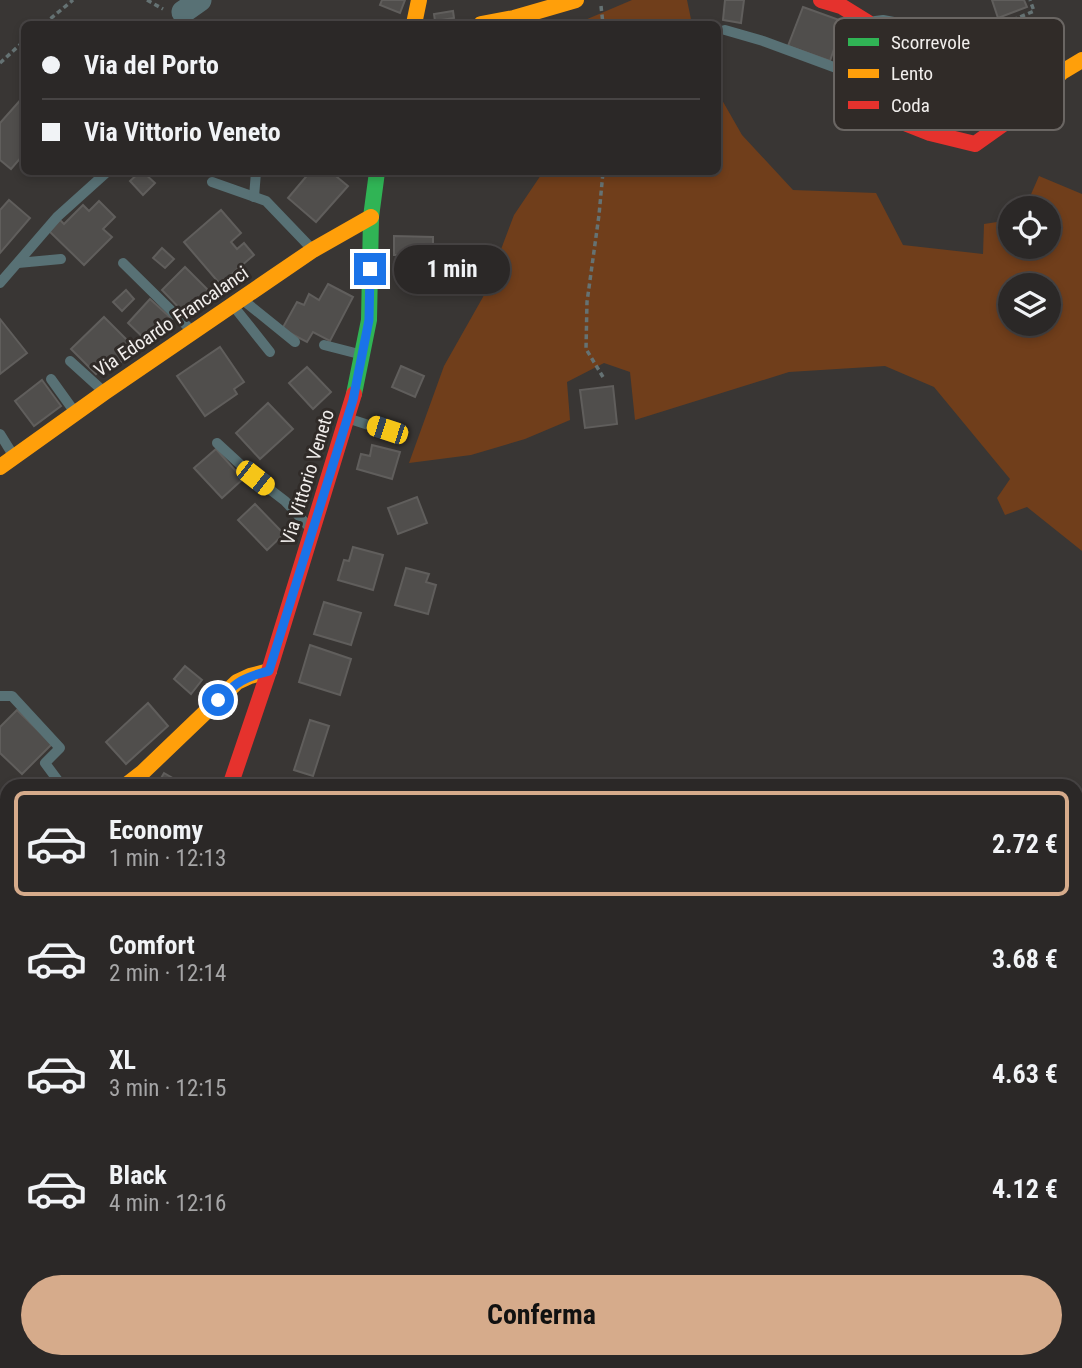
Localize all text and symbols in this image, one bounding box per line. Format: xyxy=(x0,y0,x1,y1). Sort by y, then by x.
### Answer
legend xyxy=(834,18,1064,130)
text: Scorrevole xyxy=(891,31,970,54)
text: Via del Porto xyxy=(84,50,219,80)
text: Lento xyxy=(891,62,933,85)
text: Coda xyxy=(891,94,930,117)
text: Via Vittorio Veneto xyxy=(84,117,281,147)
map controls xyxy=(998,196,1061,336)
button: locate xyxy=(998,196,1061,259)
callout: 1 min xyxy=(394,244,510,294)
route end xyxy=(354,253,386,285)
text: 1 min xyxy=(426,256,478,283)
street label: Via Edoardo Francalanci xyxy=(90,261,253,382)
button: layers xyxy=(998,273,1061,336)
street label: Via Vittorio Veneto xyxy=(276,407,339,548)
car xyxy=(364,414,411,446)
car xyxy=(232,457,279,499)
route start xyxy=(202,684,234,716)
icon: car xyxy=(25,812,88,875)
text: Economy xyxy=(109,815,203,845)
text: 2.72 € xyxy=(992,829,1058,859)
text: 1 min · 12:13 xyxy=(109,845,226,872)
icon: car xyxy=(25,927,88,990)
text: Comfort xyxy=(109,930,195,960)
text: 3.68 € xyxy=(992,944,1058,974)
text: 2 min · 12:14 xyxy=(109,960,226,987)
icon: car xyxy=(25,1042,88,1105)
text: XL xyxy=(109,1045,136,1075)
text: 4.63 € xyxy=(992,1059,1058,1089)
text: 3 min · 12:15 xyxy=(109,1075,226,1102)
icon: car xyxy=(25,1157,88,1220)
text: Black xyxy=(109,1160,167,1190)
text: 4.12 € xyxy=(992,1174,1058,1204)
text: 4 min · 12:16 xyxy=(109,1190,226,1217)
button: Conferma xyxy=(21,1275,1062,1355)

